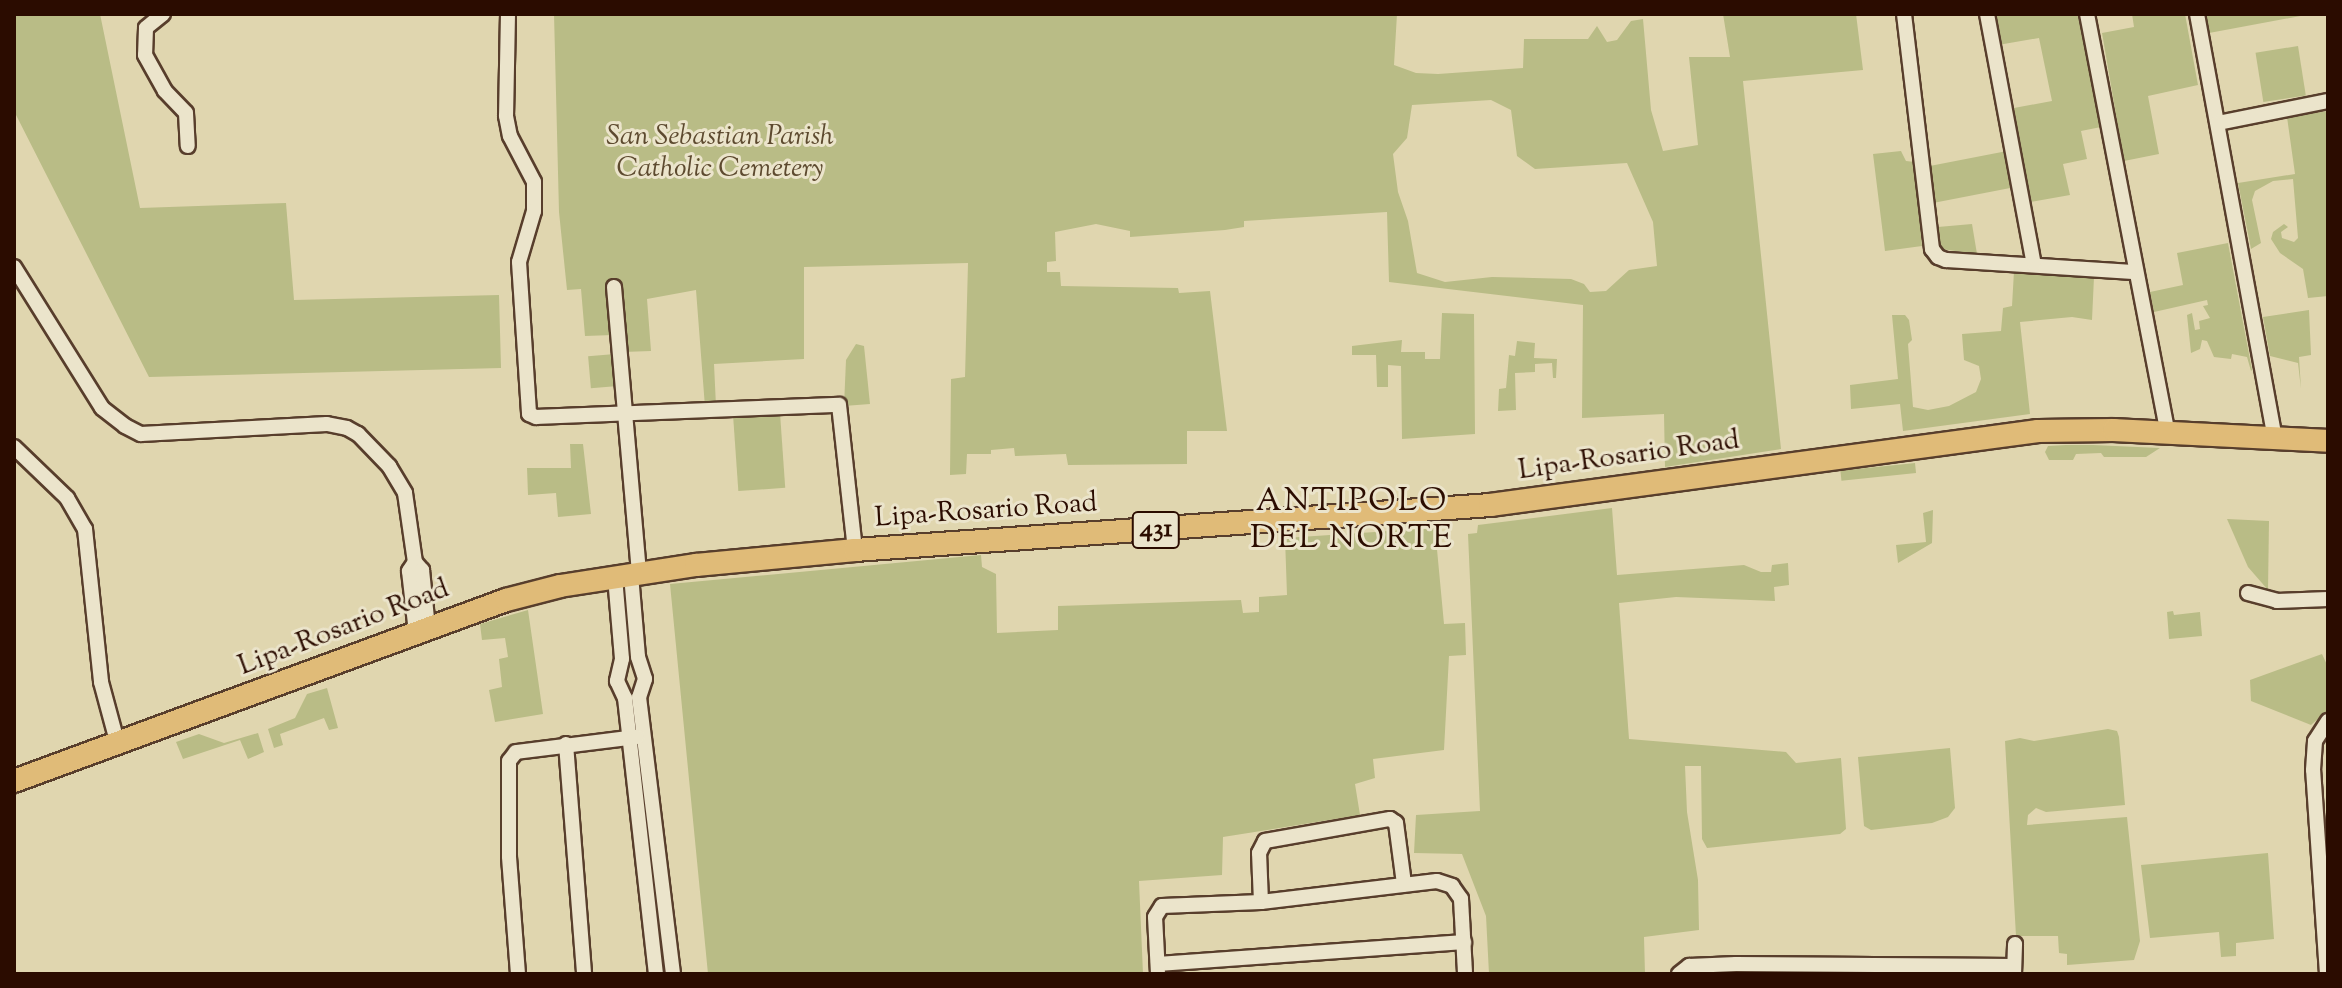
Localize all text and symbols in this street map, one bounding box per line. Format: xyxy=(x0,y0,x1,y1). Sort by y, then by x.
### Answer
park label: San Sebastian Parish Catholic Cemetery xyxy=(606,120,834,186)
street label: Lipa-Rosario Road xyxy=(1516,424,1742,488)
district label: ANTIPOLO DEL NORTE xyxy=(1250,484,1454,559)
street label: Lipa-Rosario Road xyxy=(874,486,1098,536)
road number: 431 xyxy=(1130,508,1182,552)
street label: Lipa-Rosario Road xyxy=(234,572,454,684)

